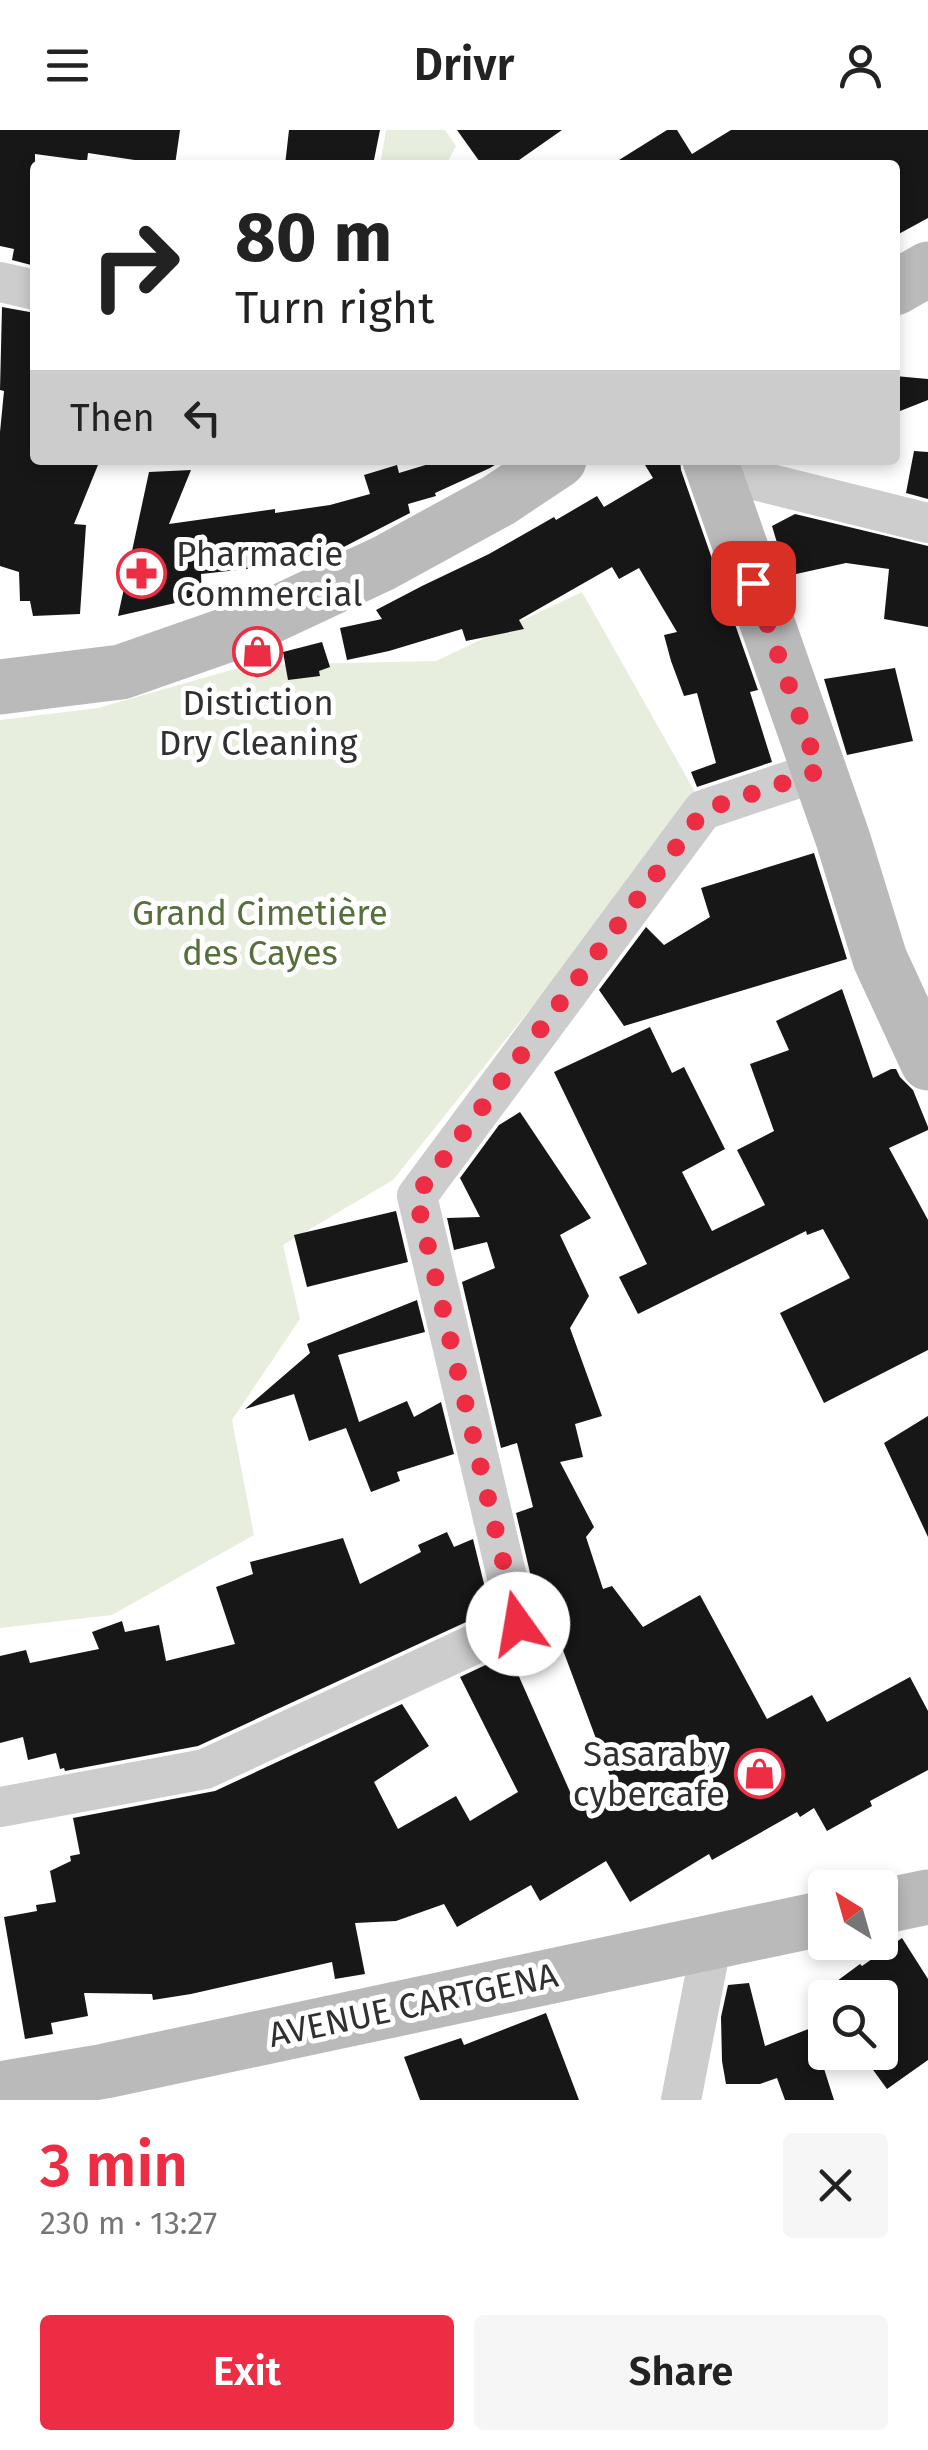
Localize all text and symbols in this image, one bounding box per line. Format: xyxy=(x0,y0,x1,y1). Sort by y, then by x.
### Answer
icon: menu xyxy=(40,38,95,93)
text: Drivr xyxy=(414,38,514,92)
icon: person xyxy=(833,38,888,93)
text: 80 m xyxy=(235,196,392,280)
icon: right xyxy=(70,200,200,330)
text: Turn right xyxy=(235,281,434,335)
icon: left xyxy=(175,390,230,445)
text: Then xyxy=(70,395,155,441)
place label: Pharmacie Commercial xyxy=(176,533,362,615)
pin xyxy=(711,541,796,626)
pharmacy icon: Pharmacie Commercial xyxy=(115,548,167,600)
icon: arrive xyxy=(726,556,781,611)
shop icon: Distiction Dry Cleaning xyxy=(232,625,284,677)
place label: Distiction Dry Cleaning xyxy=(159,682,358,764)
park label: Grand Cimetière des Cayes xyxy=(132,892,388,974)
position arrow xyxy=(466,1572,570,1676)
place label: Sasaraby cybercafe xyxy=(573,1733,725,1815)
shop icon: Sasaraby cybercafe xyxy=(734,1748,786,1800)
north arrow xyxy=(808,1870,898,1960)
map controls xyxy=(808,1870,898,2070)
street label: AVENUE CARTGENA xyxy=(265,1954,561,2056)
button: search xyxy=(808,1980,898,2070)
text: 3 min xyxy=(40,2130,188,2202)
button: close xyxy=(783,2133,888,2238)
text: 230 m · 13:27 xyxy=(40,2204,217,2242)
button: Exit xyxy=(40,2315,454,2430)
button: Share xyxy=(474,2315,888,2430)

